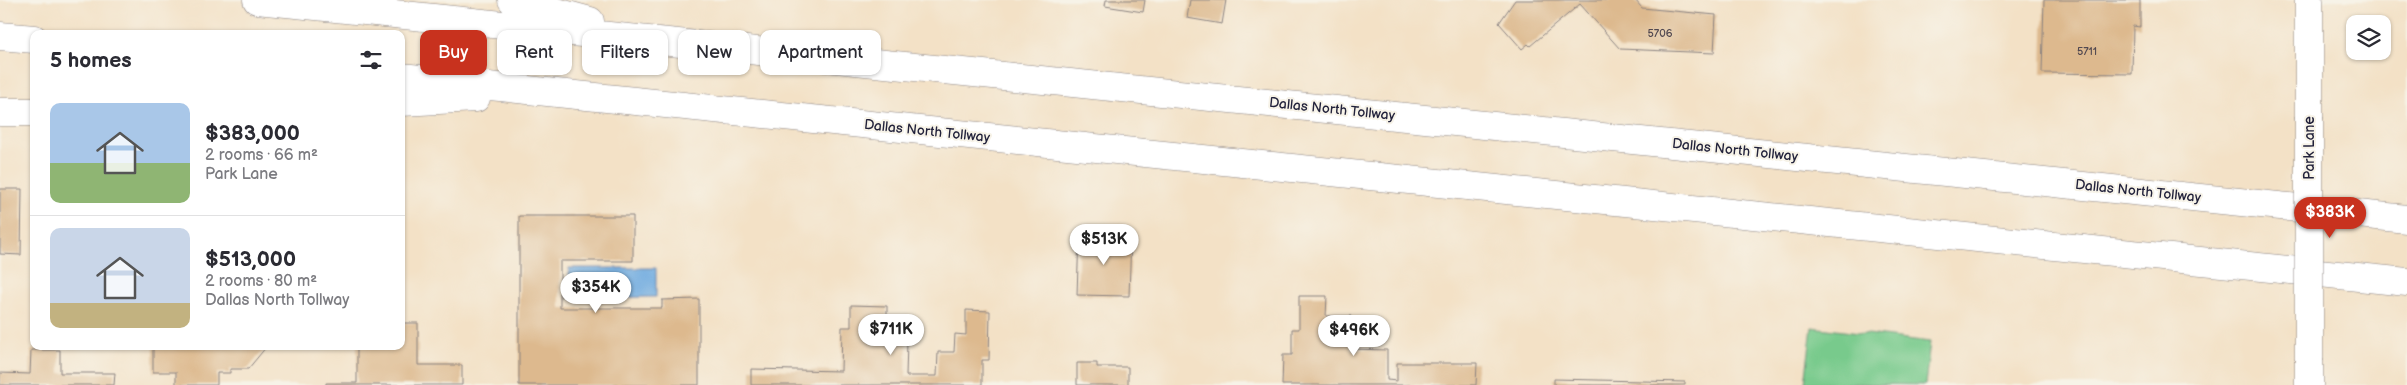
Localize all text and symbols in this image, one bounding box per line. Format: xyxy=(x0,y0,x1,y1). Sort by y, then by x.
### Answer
map controls xyxy=(2346,15,2391,60)
button: layers xyxy=(2346,15,2391,60)
house number: 5706 xyxy=(1648,27,1673,40)
chip: Buy xyxy=(420,30,487,75)
chip: Rent xyxy=(497,30,572,75)
chip: Filters xyxy=(582,30,668,75)
chip: New xyxy=(678,30,750,75)
chip: Apartment xyxy=(760,30,881,75)
house number: 5711 xyxy=(2077,45,2097,58)
icon: filters xyxy=(357,46,385,74)
text: 5 homes xyxy=(50,48,132,73)
street label: Dallas North Tollway xyxy=(1268,94,1396,124)
street label: Dallas North Tollway xyxy=(863,116,991,146)
street label: Park Lane xyxy=(2301,116,2318,180)
text: $383,000 xyxy=(205,121,300,146)
icon: home xyxy=(90,123,150,183)
street label: Dallas North Tollway xyxy=(1671,135,1799,165)
text: 2 rooms · 66 m² xyxy=(205,146,318,165)
text: Park Lane xyxy=(205,165,278,184)
street label: Dallas North Tollway xyxy=(2074,176,2202,206)
pin: $383K xyxy=(2295,196,2365,239)
text: $383K xyxy=(2305,203,2355,222)
pin: $513K xyxy=(1069,224,1139,266)
text: $513K xyxy=(1081,230,1127,249)
text: $513,000 xyxy=(205,247,296,272)
icon: home xyxy=(90,248,150,308)
text: 2 rooms · 80 m² xyxy=(205,272,317,291)
pin: $354K xyxy=(561,272,631,314)
text: $354K xyxy=(571,278,621,297)
text: Dallas North Tollway xyxy=(205,291,350,310)
pin: $711K xyxy=(856,314,926,356)
pin: $496K xyxy=(1319,314,1389,357)
text: $711K xyxy=(869,320,913,339)
text: $496K xyxy=(1329,321,1379,340)

